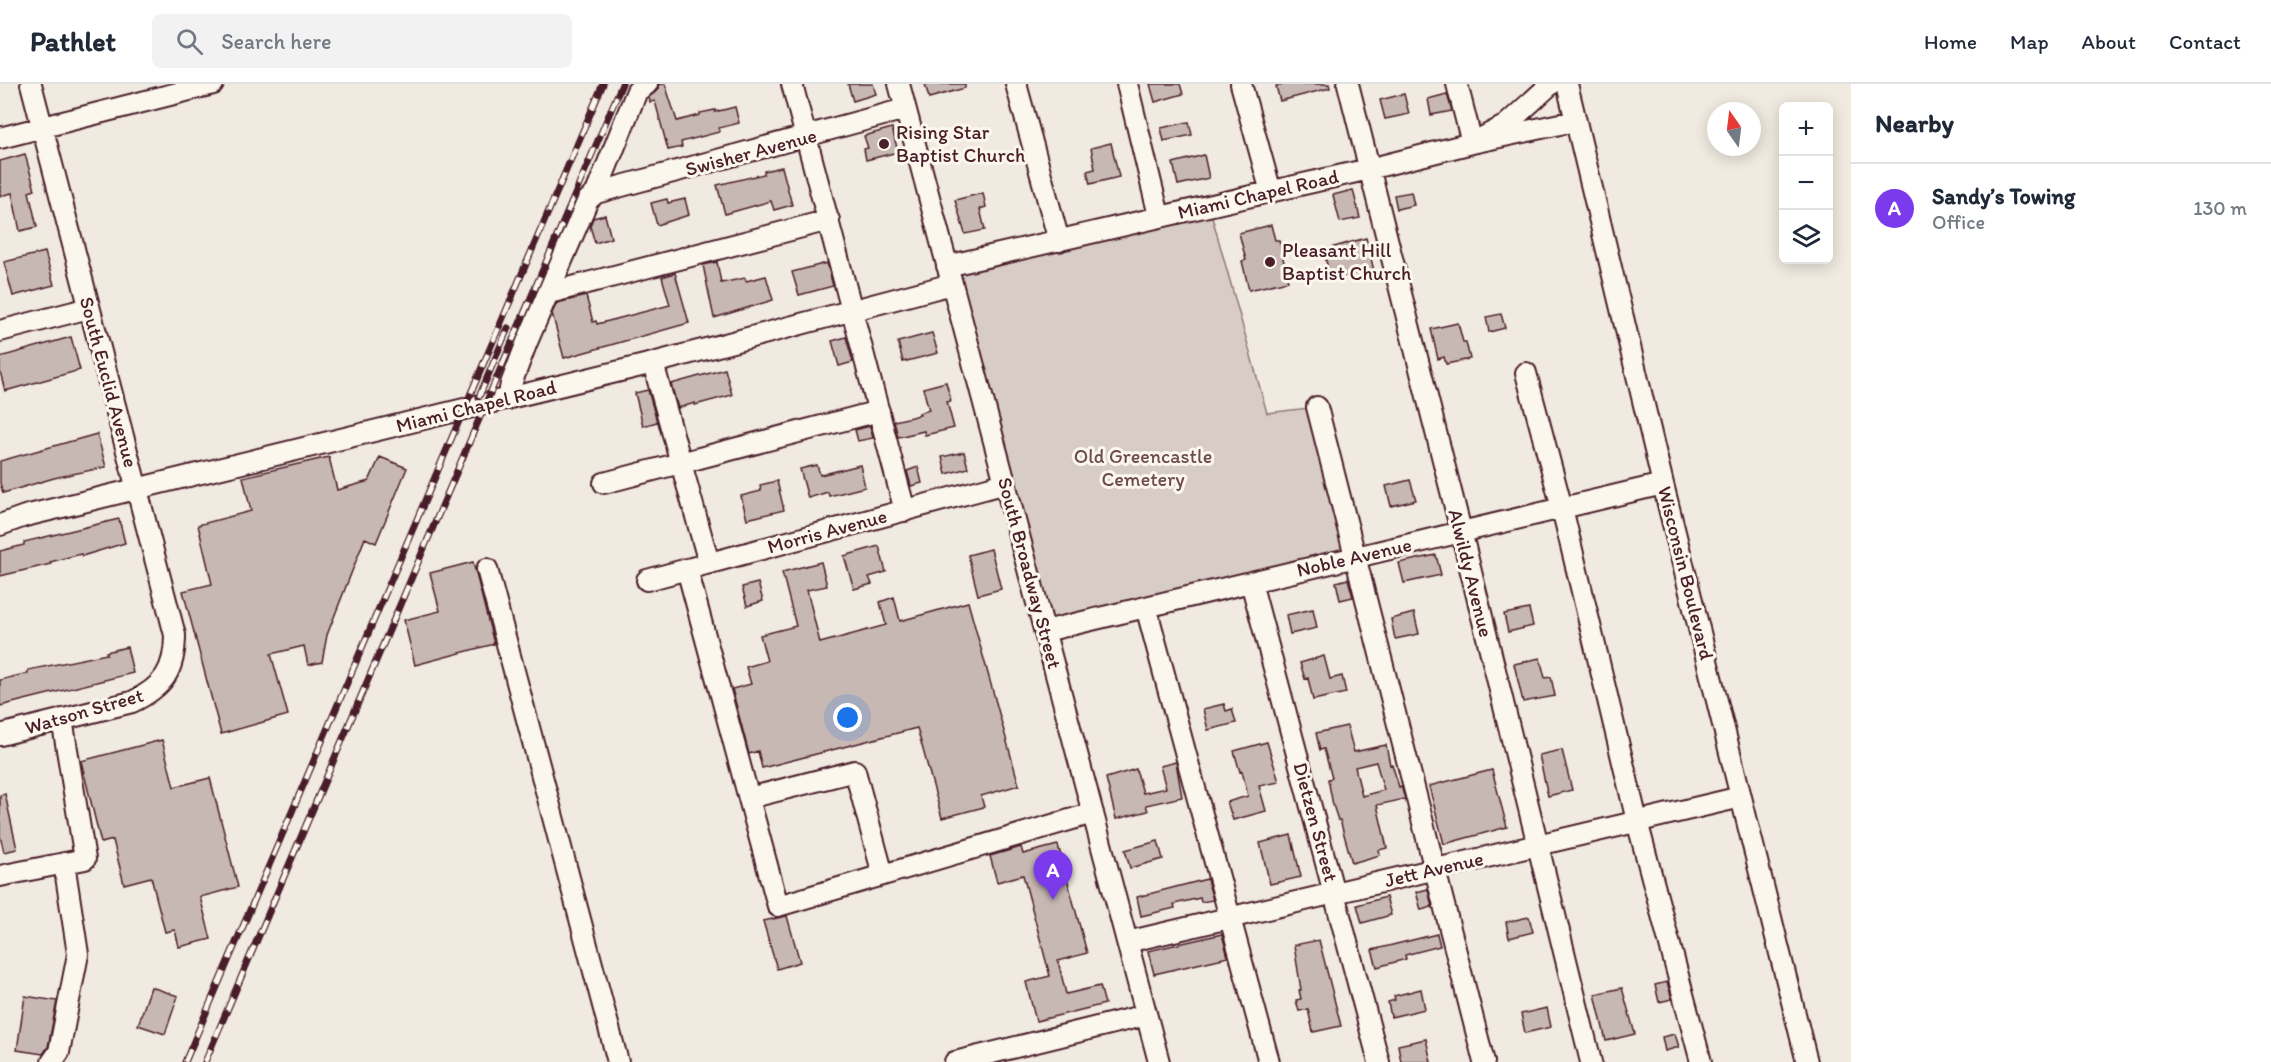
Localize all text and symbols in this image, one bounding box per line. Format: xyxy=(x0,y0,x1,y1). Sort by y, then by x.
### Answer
search box xyxy=(152,14,572,68)
text: Pathlet xyxy=(30,24,116,58)
icon: search xyxy=(173,25,206,58)
text: Search here xyxy=(221,28,331,55)
text: Home xyxy=(1924,29,1977,54)
text: Map xyxy=(2010,29,2049,54)
text: About xyxy=(2082,29,2136,54)
text: Contact xyxy=(2169,29,2241,54)
north arrow xyxy=(1707,102,1761,156)
map controls xyxy=(1779,102,1833,264)
button: + xyxy=(1779,102,1833,156)
text: Nearby xyxy=(1875,107,1954,139)
place label: Rising Star Baptist Church xyxy=(896,120,1025,167)
street label: Swisher Avenue xyxy=(683,123,819,181)
marker: Rising Star Baptist Church xyxy=(877,137,891,151)
button: − xyxy=(1779,156,1833,210)
street label: Miami Chapel Road xyxy=(1175,164,1341,224)
text: Sandy’s Towing xyxy=(1932,183,2075,210)
text: A xyxy=(1888,196,1901,220)
text: 130 m xyxy=(2193,196,2247,220)
button: layers xyxy=(1779,210,1833,264)
text: Office xyxy=(1932,210,1985,234)
place label: Pleasant Hill Baptist Church xyxy=(1282,238,1411,285)
marker: Pleasant Hill Baptist Church xyxy=(1263,255,1277,269)
street label: South Euclid Avenue xyxy=(75,294,143,470)
street label: Miami Chapel Road xyxy=(393,374,559,438)
park label: Old Greencastle Cemetery xyxy=(1074,444,1212,491)
street label: South Broadway Street xyxy=(993,475,1067,671)
street label: Wisconsin Boulevard xyxy=(1653,484,1719,662)
street label: Morris Avenue xyxy=(765,504,889,558)
street label: Alwildy Avenue xyxy=(1443,506,1499,640)
street label: Noble Avenue xyxy=(1294,532,1414,582)
street label: Watson Street xyxy=(22,683,146,739)
your location xyxy=(833,703,862,732)
street label: Dietzen Street xyxy=(1289,760,1343,884)
street label: Jett Avenue xyxy=(1382,846,1486,892)
pin: A xyxy=(1034,850,1072,900)

